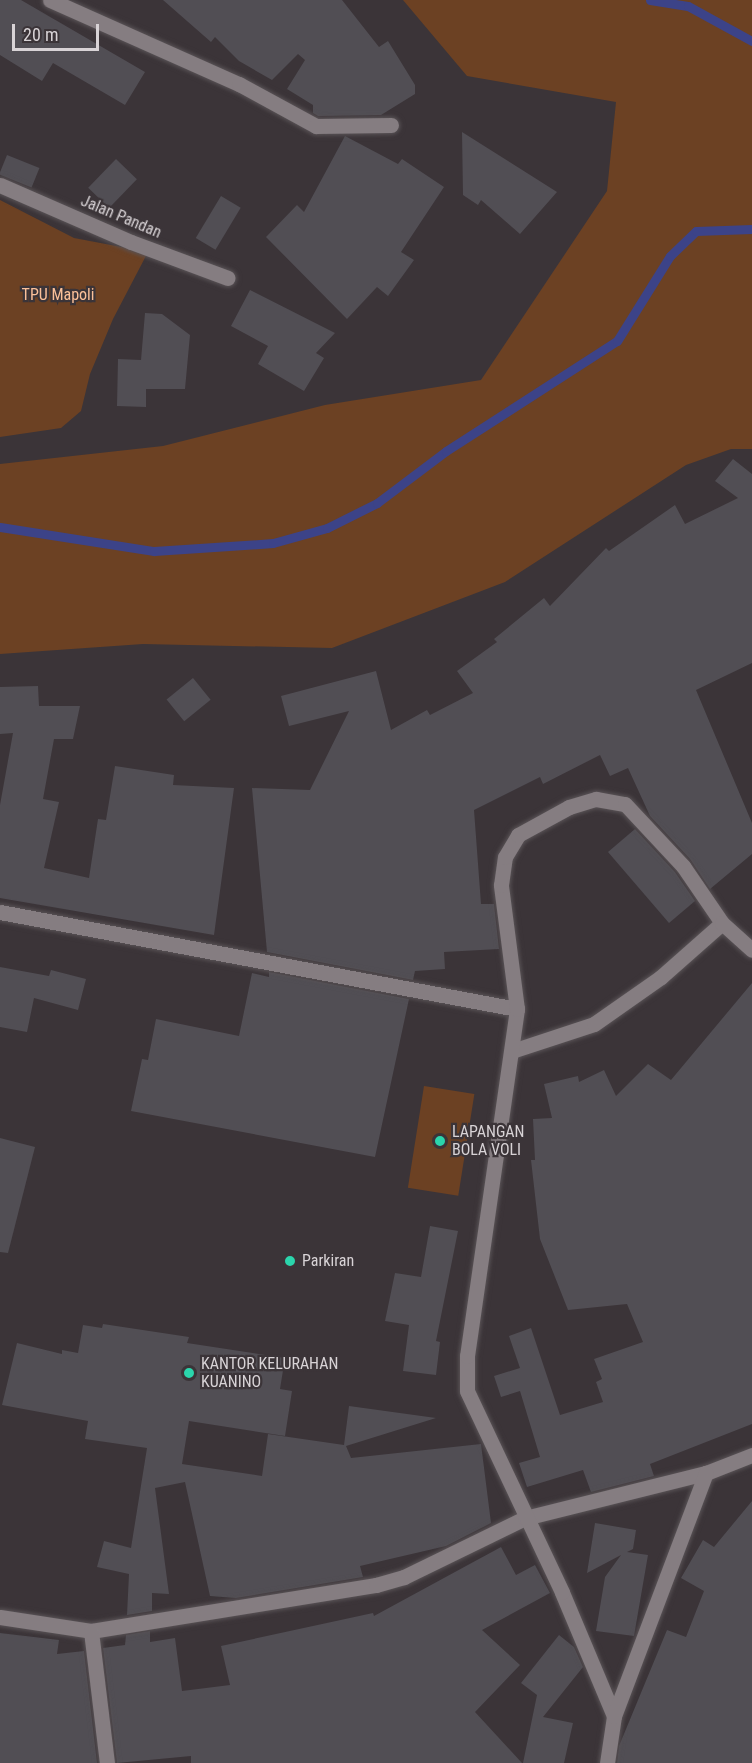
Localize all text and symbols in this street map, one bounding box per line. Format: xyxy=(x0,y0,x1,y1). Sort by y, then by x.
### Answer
scale bar xyxy=(15,12,102,50)
text: 20 m xyxy=(23,24,58,45)
street label: Jalan Pandan xyxy=(78,191,164,243)
park label: TPU Mapoli xyxy=(22,285,94,305)
place label: LAPANGAN BOLA VOLI xyxy=(452,1122,525,1160)
marker: LAPANGAN BOLA VOLI xyxy=(433,1134,447,1148)
place label: Parkiran xyxy=(302,1251,354,1271)
marker: Parkiran xyxy=(283,1254,297,1268)
place label: KANTOR KELURAHAN KUANINO xyxy=(201,1354,338,1392)
marker: KANTOR KELURAHAN KUANINO xyxy=(182,1366,196,1380)

